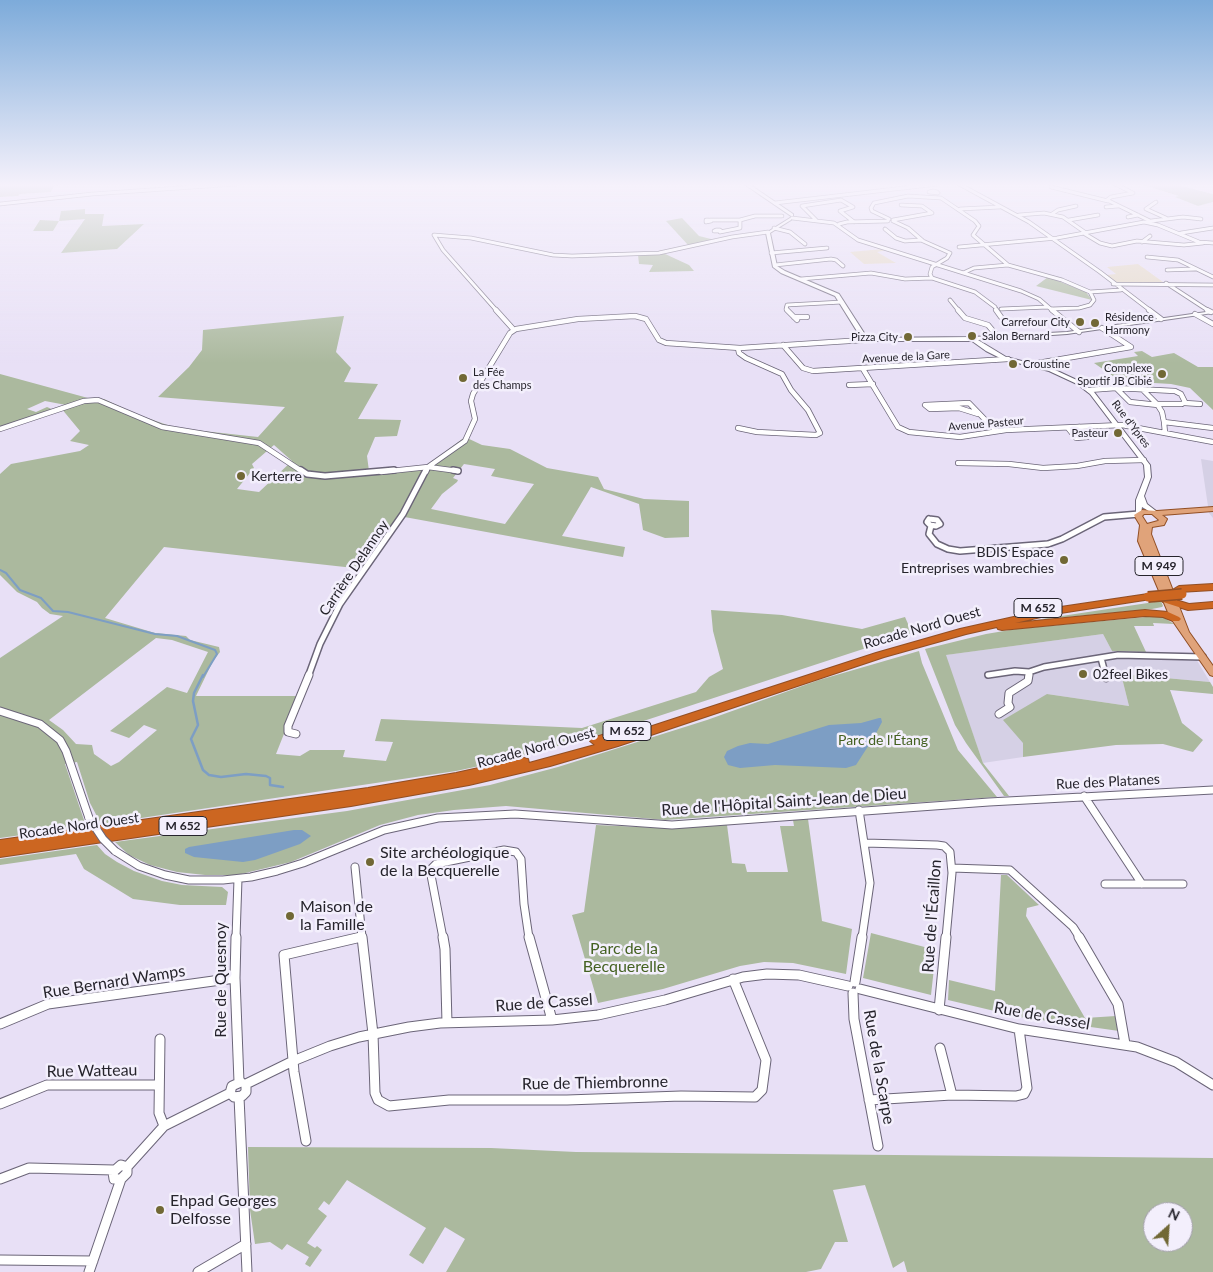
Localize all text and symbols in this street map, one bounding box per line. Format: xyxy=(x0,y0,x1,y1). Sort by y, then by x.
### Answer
place label: Résidence Harmony xyxy=(1105,310,1154,336)
place label: Carrefour City xyxy=(1001,315,1070,329)
marker: Carrefour City xyxy=(1074,316,1086,328)
marker: Résidence Harmony xyxy=(1089,317,1101,329)
place label: Salon Bernard xyxy=(982,329,1050,343)
place label: Pizza City xyxy=(851,330,898,344)
marker: Salon Bernard xyxy=(966,330,978,342)
marker: Pizza City xyxy=(902,331,914,343)
street label: Avenue de la Gare xyxy=(862,348,950,366)
place label: Croustine xyxy=(1023,357,1070,371)
marker: Croustine xyxy=(1007,358,1019,370)
place label: Complexe Sportif JB Cibié xyxy=(1077,361,1152,387)
place label: La Fée des Champs xyxy=(473,365,531,391)
marker: Complexe Sportif JB Cibié xyxy=(1156,368,1168,380)
marker: La Fée des Champs xyxy=(457,372,469,384)
street label: Rue d'Ypres xyxy=(1109,398,1153,450)
street label: Avenue Pasteur xyxy=(948,414,1024,434)
place label: Pasteur xyxy=(1071,426,1108,440)
marker: Pasteur xyxy=(1112,427,1124,439)
place label: Kerterre xyxy=(251,468,302,484)
marker: Kerterre xyxy=(235,470,247,482)
street label: Carrière Delannoy xyxy=(316,517,392,619)
place label: BDIS Espace Entreprises wambrechies xyxy=(901,544,1054,576)
marker: BDIS Espace Entreprises wambrechies xyxy=(1058,554,1070,566)
road number: M 949 xyxy=(1135,556,1183,576)
road number: M 652 xyxy=(1014,598,1062,618)
street label: Rocade Nord Ouest xyxy=(862,603,982,653)
place label: 02feel Bikes xyxy=(1093,666,1168,682)
marker: 02feel Bikes xyxy=(1077,668,1089,680)
road number: M 652 xyxy=(603,721,651,740)
street label: Rocade Nord Ouest xyxy=(476,724,596,772)
park label: Parc de l'Étang xyxy=(838,732,928,748)
street label: Rue des Platanes xyxy=(1056,771,1160,793)
street label: Rue de l'Hôpital Saint-Jean de Dieu xyxy=(661,784,907,820)
street label: Rocade Nord Ouest xyxy=(18,809,140,843)
road number: M 652 xyxy=(159,816,207,836)
place label: Site archéologique de la Becquerelle xyxy=(380,843,510,881)
marker: Site archéologique de la Becquerelle xyxy=(364,856,376,868)
street label: Rue de l'Écaillon xyxy=(918,859,946,973)
place label: Maison de la Famille xyxy=(300,897,373,935)
marker: Maison de la Famille xyxy=(284,910,296,922)
street label: Rue de Quesnoy xyxy=(211,922,231,1038)
park label: Parc de la Becquerelle xyxy=(583,939,665,977)
street label: Rue Bernard Wamps xyxy=(41,961,187,1003)
street label: Rue de Cassel xyxy=(495,990,593,1016)
street label: Rue de Cassel xyxy=(992,998,1092,1034)
street label: Rue de la Scarpe xyxy=(859,1008,899,1126)
street label: Rue Watteau xyxy=(46,1061,138,1081)
street label: Rue de Thiembronne xyxy=(522,1072,668,1094)
place label: Ehpad Georges Delfosse xyxy=(170,1191,276,1229)
north arrow xyxy=(1143,1202,1193,1252)
marker: Ehpad Georges Delfosse xyxy=(154,1204,166,1216)
text: N xyxy=(1166,1204,1183,1224)

